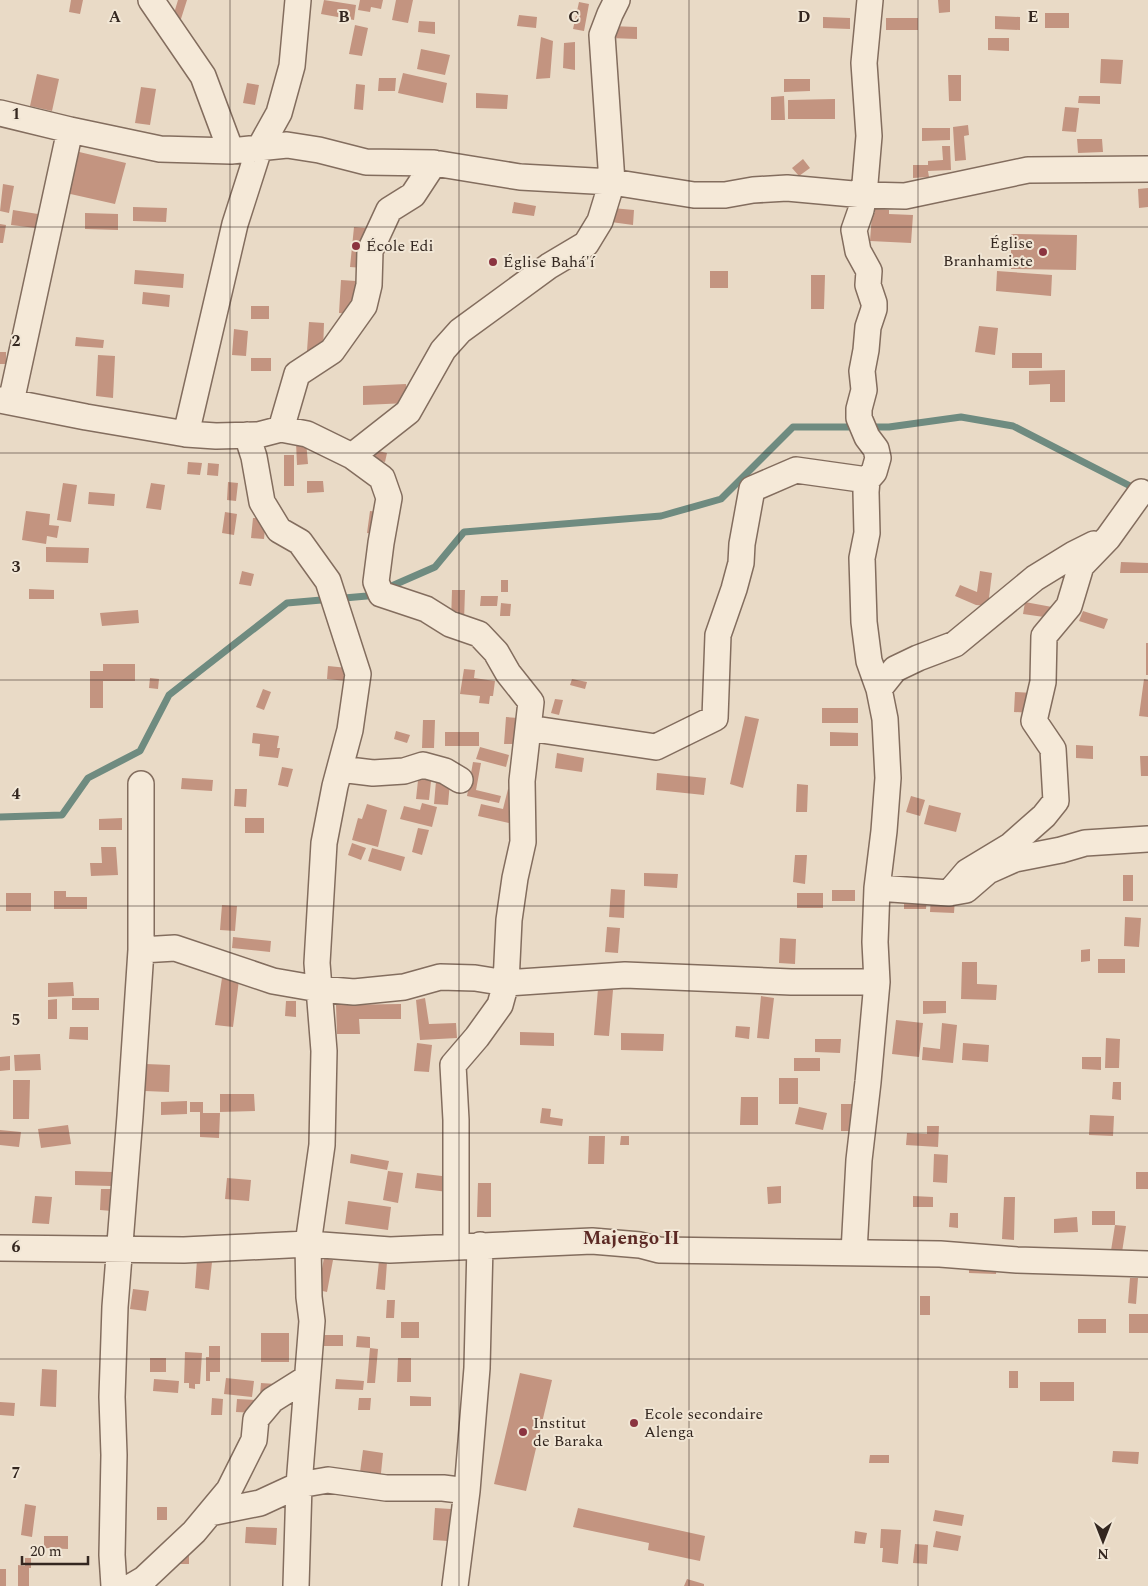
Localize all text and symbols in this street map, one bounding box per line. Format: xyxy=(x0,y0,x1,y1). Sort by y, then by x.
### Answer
text: A xyxy=(109,5,122,29)
text: B xyxy=(338,5,350,29)
text: C xyxy=(568,5,580,29)
text: D xyxy=(798,5,811,29)
text: E xyxy=(1028,5,1038,29)
text: 1 xyxy=(12,102,20,126)
place label: Église Branhamiste xyxy=(943,231,1033,273)
place label: École Edi xyxy=(366,234,434,258)
marker: École Edi xyxy=(350,240,362,252)
marker: Église Branhamiste xyxy=(1037,246,1049,258)
place label: Église Bahá'í xyxy=(503,250,596,274)
marker: Église Bahá'í xyxy=(487,256,499,268)
text: 2 xyxy=(12,329,21,353)
text: 3 xyxy=(12,555,21,579)
text: 4 xyxy=(12,782,21,806)
text: 5 xyxy=(12,1008,20,1032)
district label: Majengo II xyxy=(582,1224,680,1253)
text: 6 xyxy=(12,1235,21,1259)
place label: Ecole secondaire Alenga xyxy=(644,1402,763,1444)
place label: Institut de Baraka xyxy=(533,1411,603,1453)
marker: Ecole secondaire Alenga xyxy=(628,1417,640,1429)
marker: Institut de Baraka xyxy=(517,1426,529,1438)
text: 7 xyxy=(12,1461,21,1485)
north arrow xyxy=(1078,1516,1128,1566)
scale bar xyxy=(22,1534,89,1566)
text: 20 m xyxy=(30,1540,62,1563)
text: N xyxy=(1097,1543,1109,1564)

